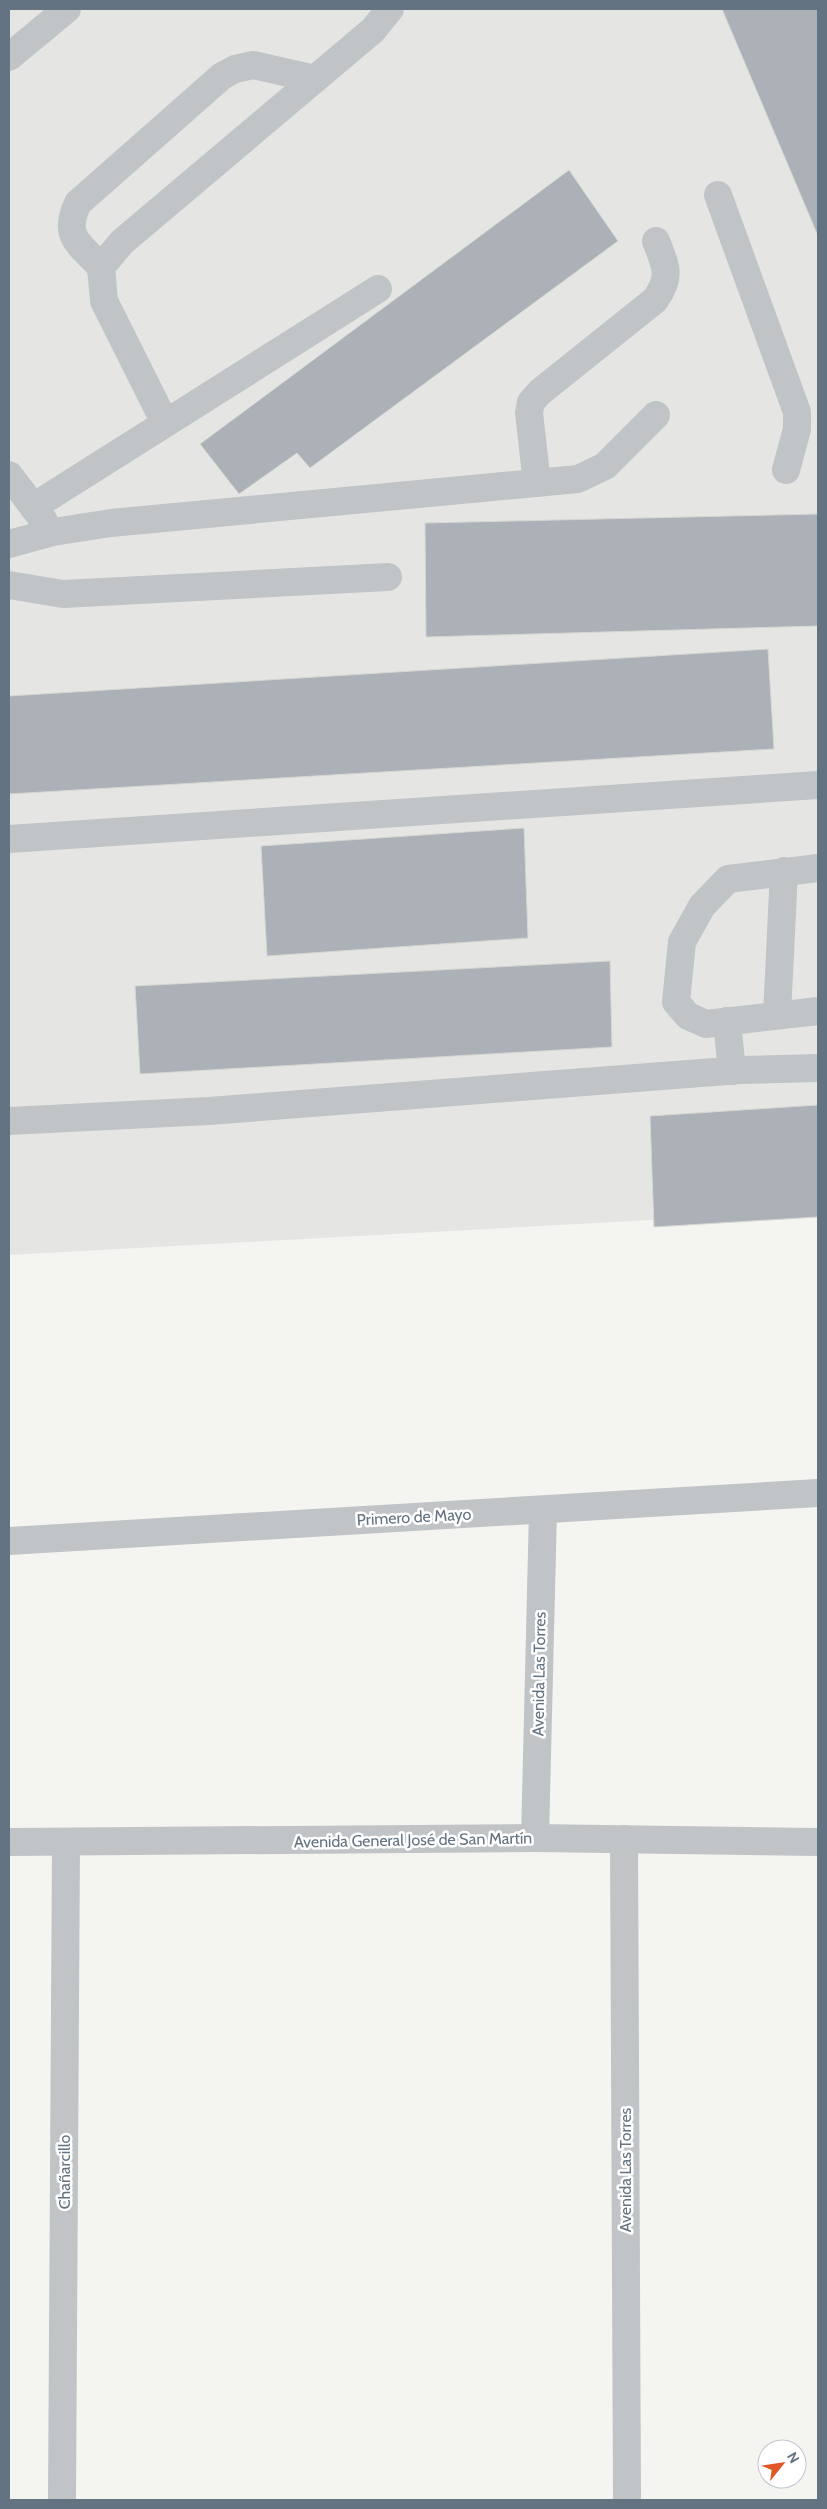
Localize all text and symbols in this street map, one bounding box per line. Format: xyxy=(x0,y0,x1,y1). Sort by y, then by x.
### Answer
street label: Primero de Mayo xyxy=(356,1505,472,1529)
street label: Avenida Las Torres xyxy=(528,1611,550,1736)
street label: Avenida General José de San Martín xyxy=(294,1828,532,1852)
street label: Avenida Las Torres xyxy=(616,2107,635,2232)
street label: Chañarcillo xyxy=(55,2134,74,2209)
north arrow xyxy=(757,2439,807,2489)
text: N xyxy=(783,2449,804,2466)

